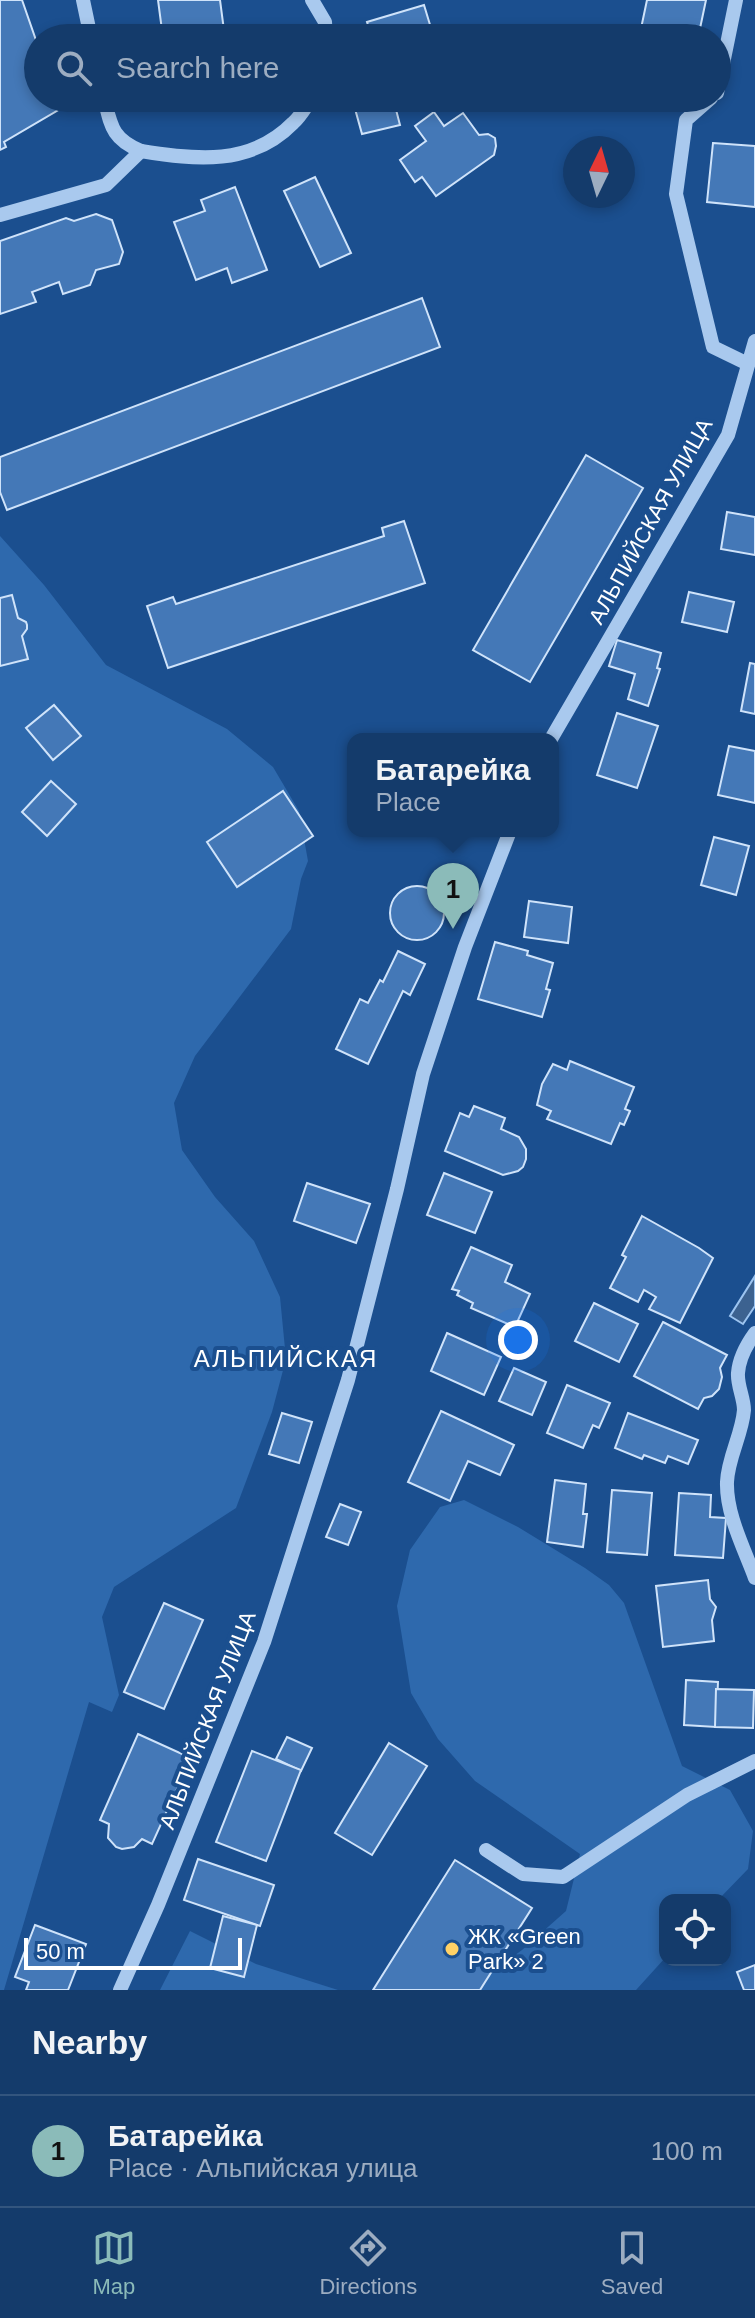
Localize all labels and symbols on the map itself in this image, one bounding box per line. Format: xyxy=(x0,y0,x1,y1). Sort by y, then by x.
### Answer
north arrow xyxy=(563,136,635,208)
street label: АЛЬПИЙСКАЯ УЛИЦА xyxy=(583,414,718,628)
pin: 1 xyxy=(427,863,479,929)
your location xyxy=(498,1320,538,1360)
district label: АЛЬПИЙСКАЯ xyxy=(194,1345,378,1372)
street label: АЛЬПИЙСКАЯ УЛИЦА xyxy=(154,1607,261,1833)
place label: ЖК «Green Park» 2 xyxy=(468,1924,581,1974)
scale bar xyxy=(24,1934,242,1970)
marker: ЖК «Green Park» 2 xyxy=(443,1940,461,1958)

